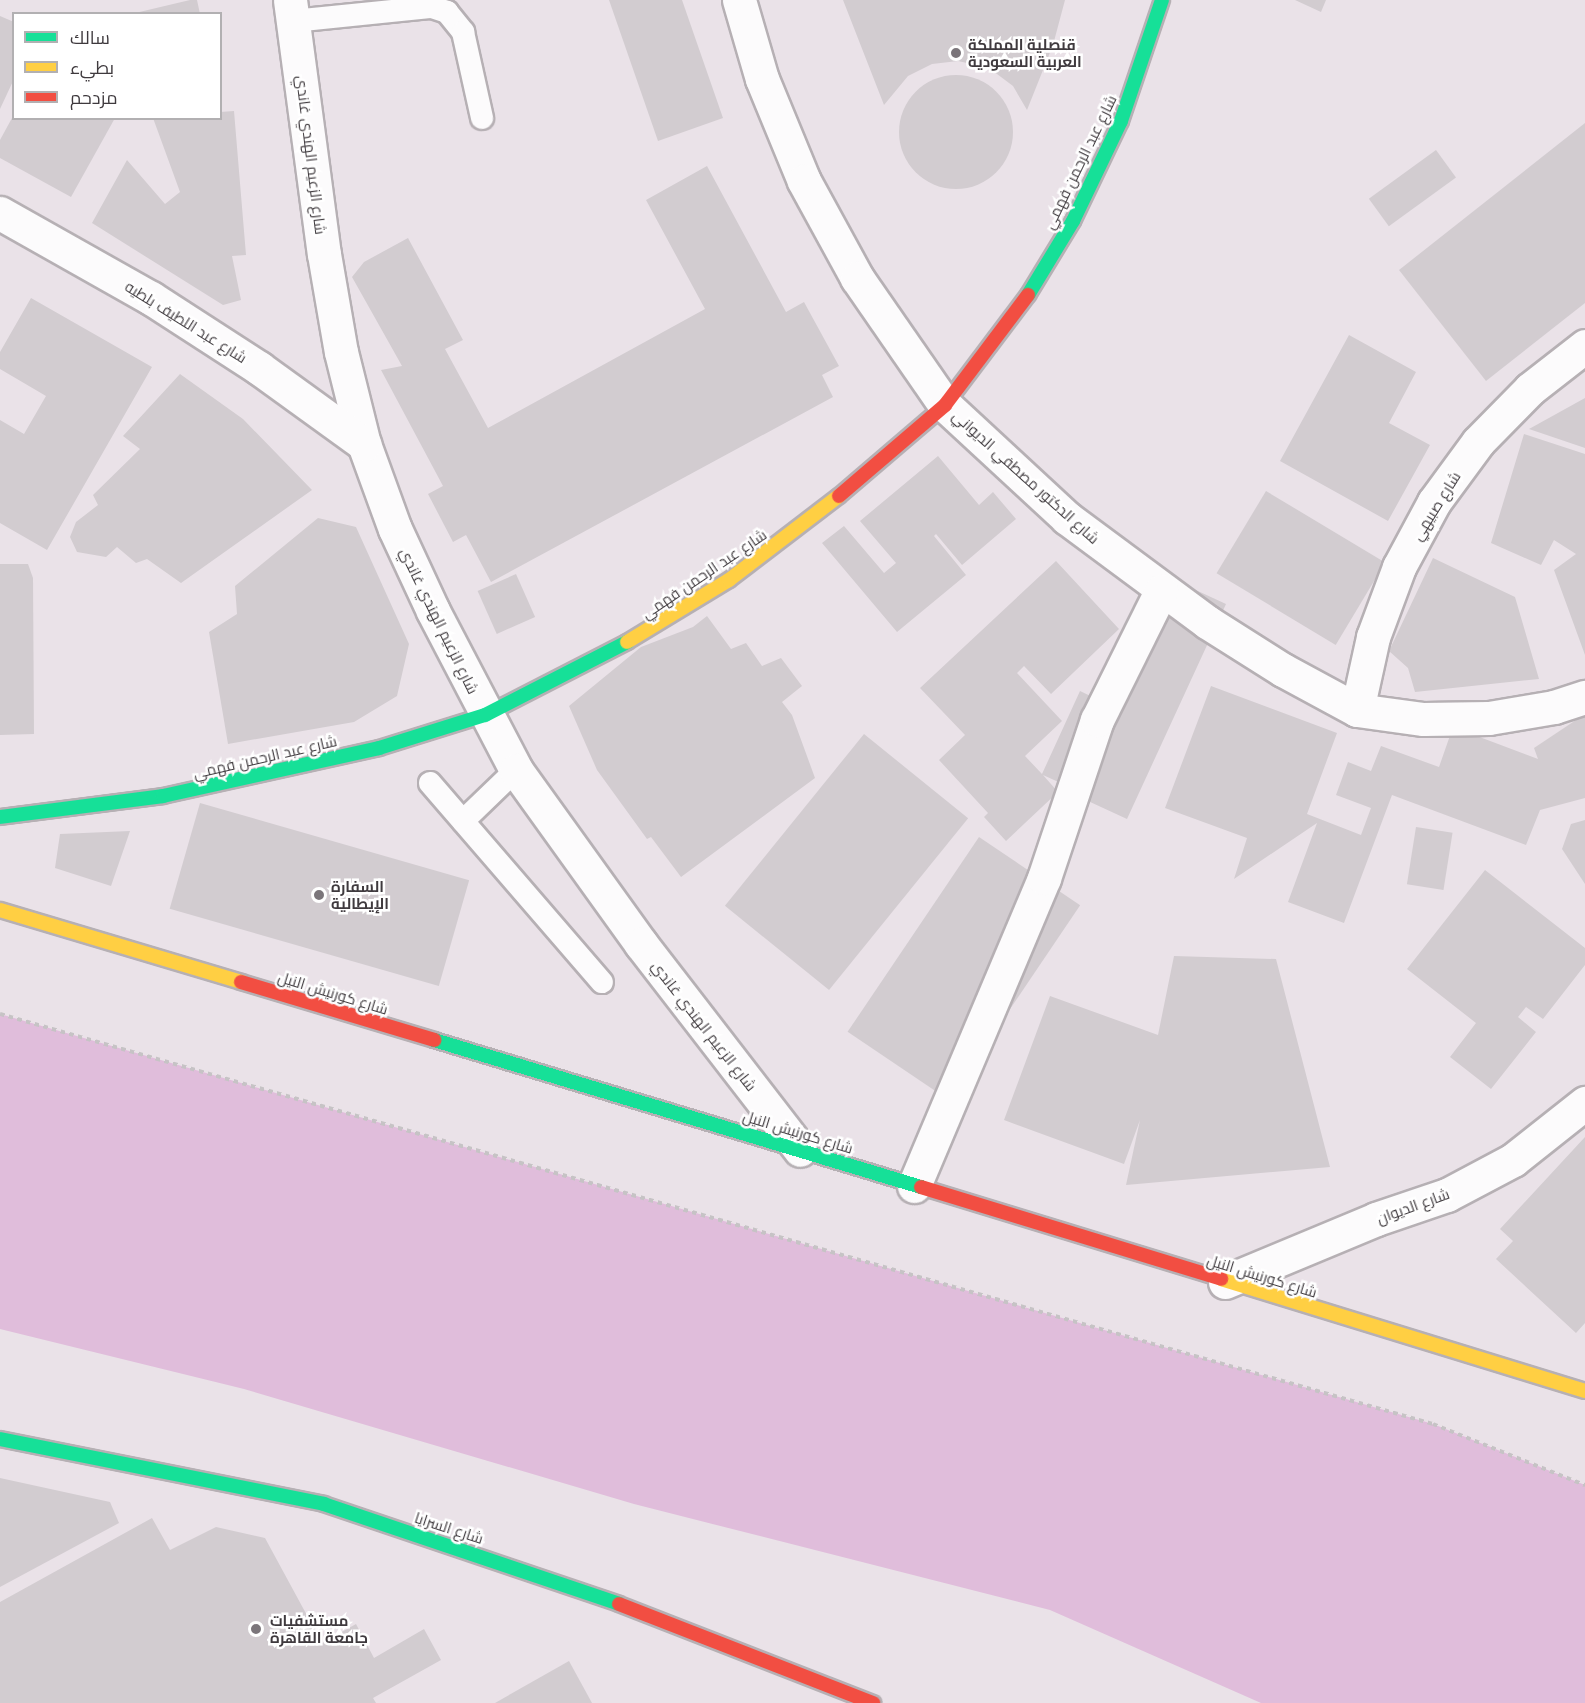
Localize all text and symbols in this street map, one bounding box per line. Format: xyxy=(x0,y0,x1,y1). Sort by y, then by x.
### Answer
legend xyxy=(12,12,222,120)
text: سالك xyxy=(70,27,110,48)
place label: قنصلية المملكة العربية السعودية xyxy=(968,35,1082,70)
marker: قنصلية المملكة العربية السعودية xyxy=(949,46,963,60)
text: بطيء xyxy=(70,57,114,78)
street label: شارع الزعيم الهندي غاندي xyxy=(292,74,330,236)
text: مزدحم xyxy=(70,87,118,108)
street label: شارع عبد الرحمن فهمي xyxy=(1040,92,1120,232)
street label: شارع عبد اللطيف بلطيه xyxy=(122,277,250,367)
street label: شارع الدكتور مصطفي الديواني xyxy=(949,406,1103,548)
street label: شارع صبيهي xyxy=(1408,468,1464,544)
street label: شارع عبد الرحمن فهمي xyxy=(638,525,770,623)
street label: شارع الزعيم الهندي غاندي xyxy=(396,545,482,697)
street label: شارع عبد الرحمن فهمي xyxy=(191,732,339,782)
place label: السفارة الإيطالية xyxy=(331,877,389,912)
marker: السفارة الإيطالية xyxy=(312,888,326,902)
street label: شارع الزعيم الهندي غاندي xyxy=(648,957,760,1095)
street label: شارع كورنيش النيل xyxy=(276,968,390,1018)
street label: شارع كورنيش النيل xyxy=(741,1107,855,1157)
street label: شارع الديوان xyxy=(1374,1185,1452,1227)
street label: شارع كورنيش النيل xyxy=(1205,1251,1319,1301)
street label: شارع السرايا xyxy=(412,1508,486,1548)
place label: مستشفيات جامعة القاهرة xyxy=(270,1611,368,1646)
marker: مستشفيات جامعة القاهرة xyxy=(247,1620,265,1638)

